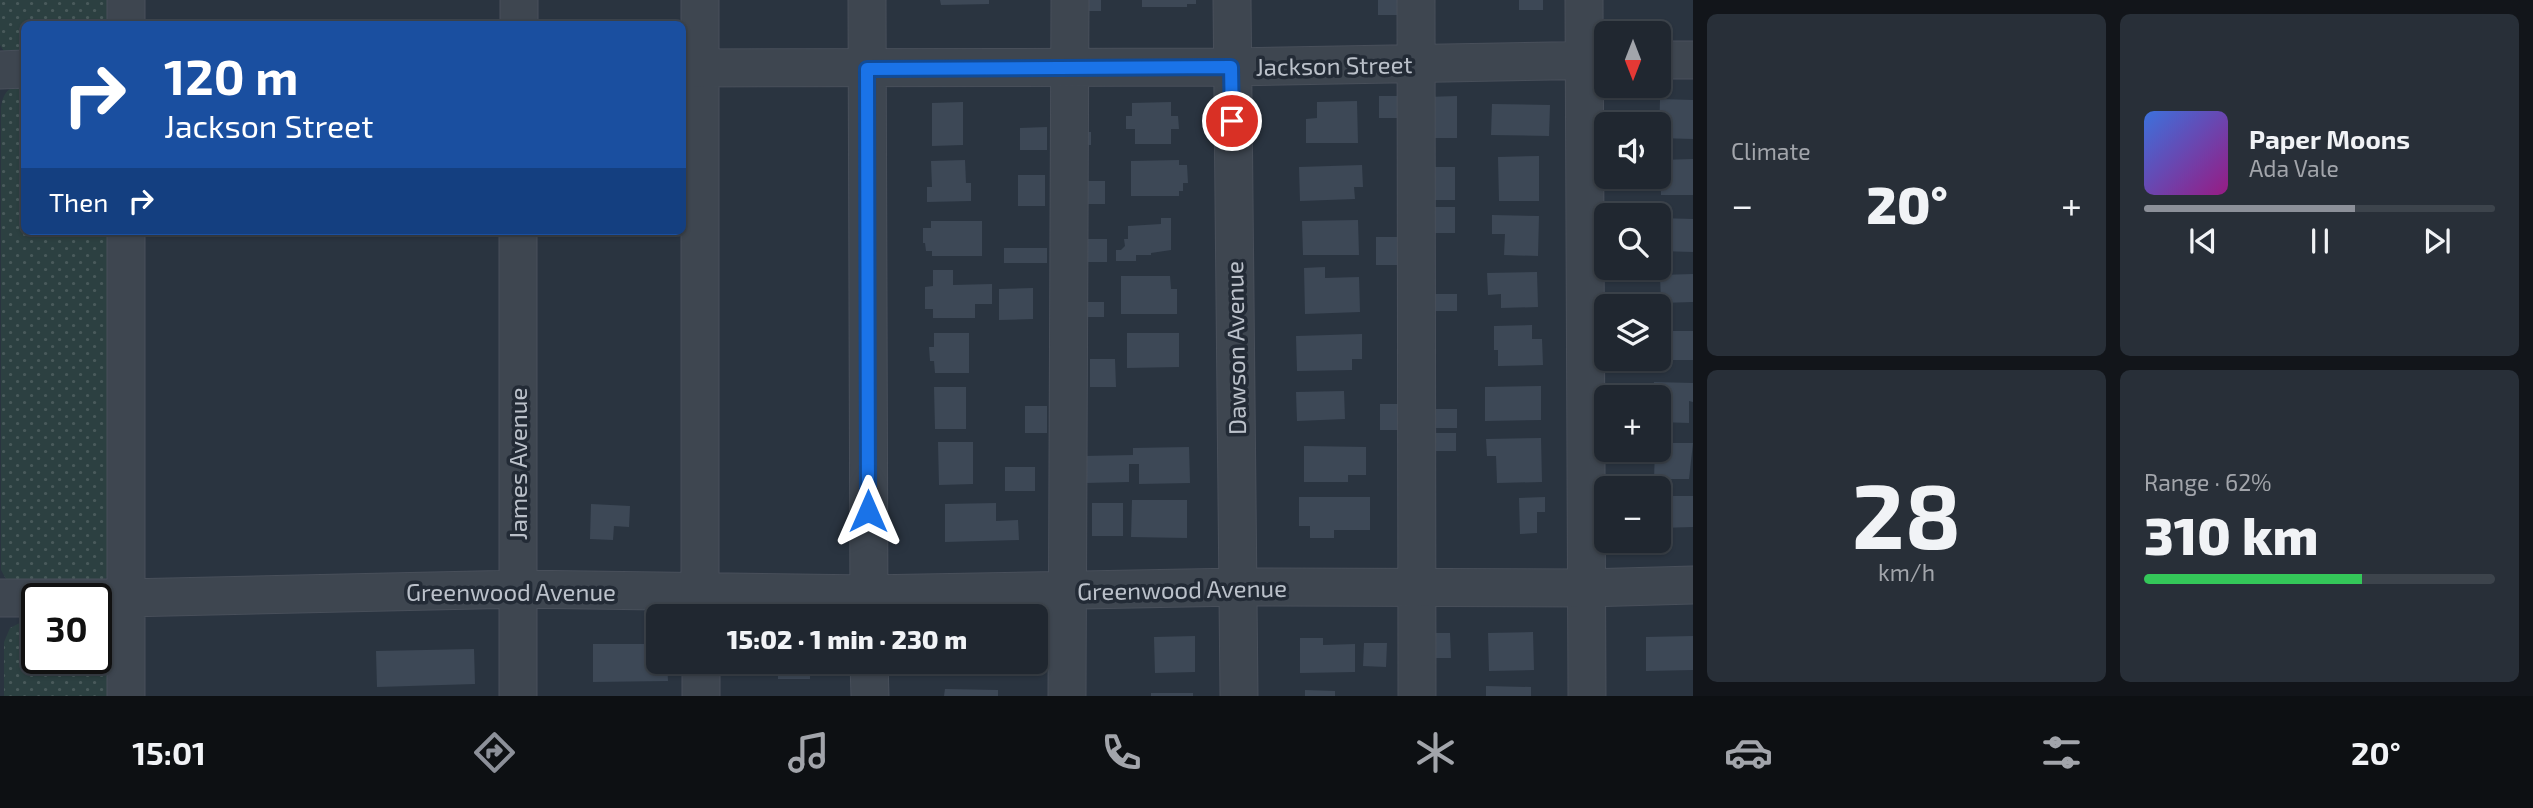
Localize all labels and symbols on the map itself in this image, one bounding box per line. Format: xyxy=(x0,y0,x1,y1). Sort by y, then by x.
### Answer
north arrow xyxy=(1594,21,1671,98)
street label: Jackson Street xyxy=(1255,49,1413,81)
pin xyxy=(1202,91,1262,151)
street label: Dawson Avenue xyxy=(1219,261,1251,435)
street label: James Avenue xyxy=(503,388,532,540)
position arrow xyxy=(831,474,905,548)
street label: Greenwood Avenue xyxy=(1077,573,1287,605)
street label: Greenwood Avenue xyxy=(406,577,616,606)
speed limit sign: 30 xyxy=(21,583,112,674)

